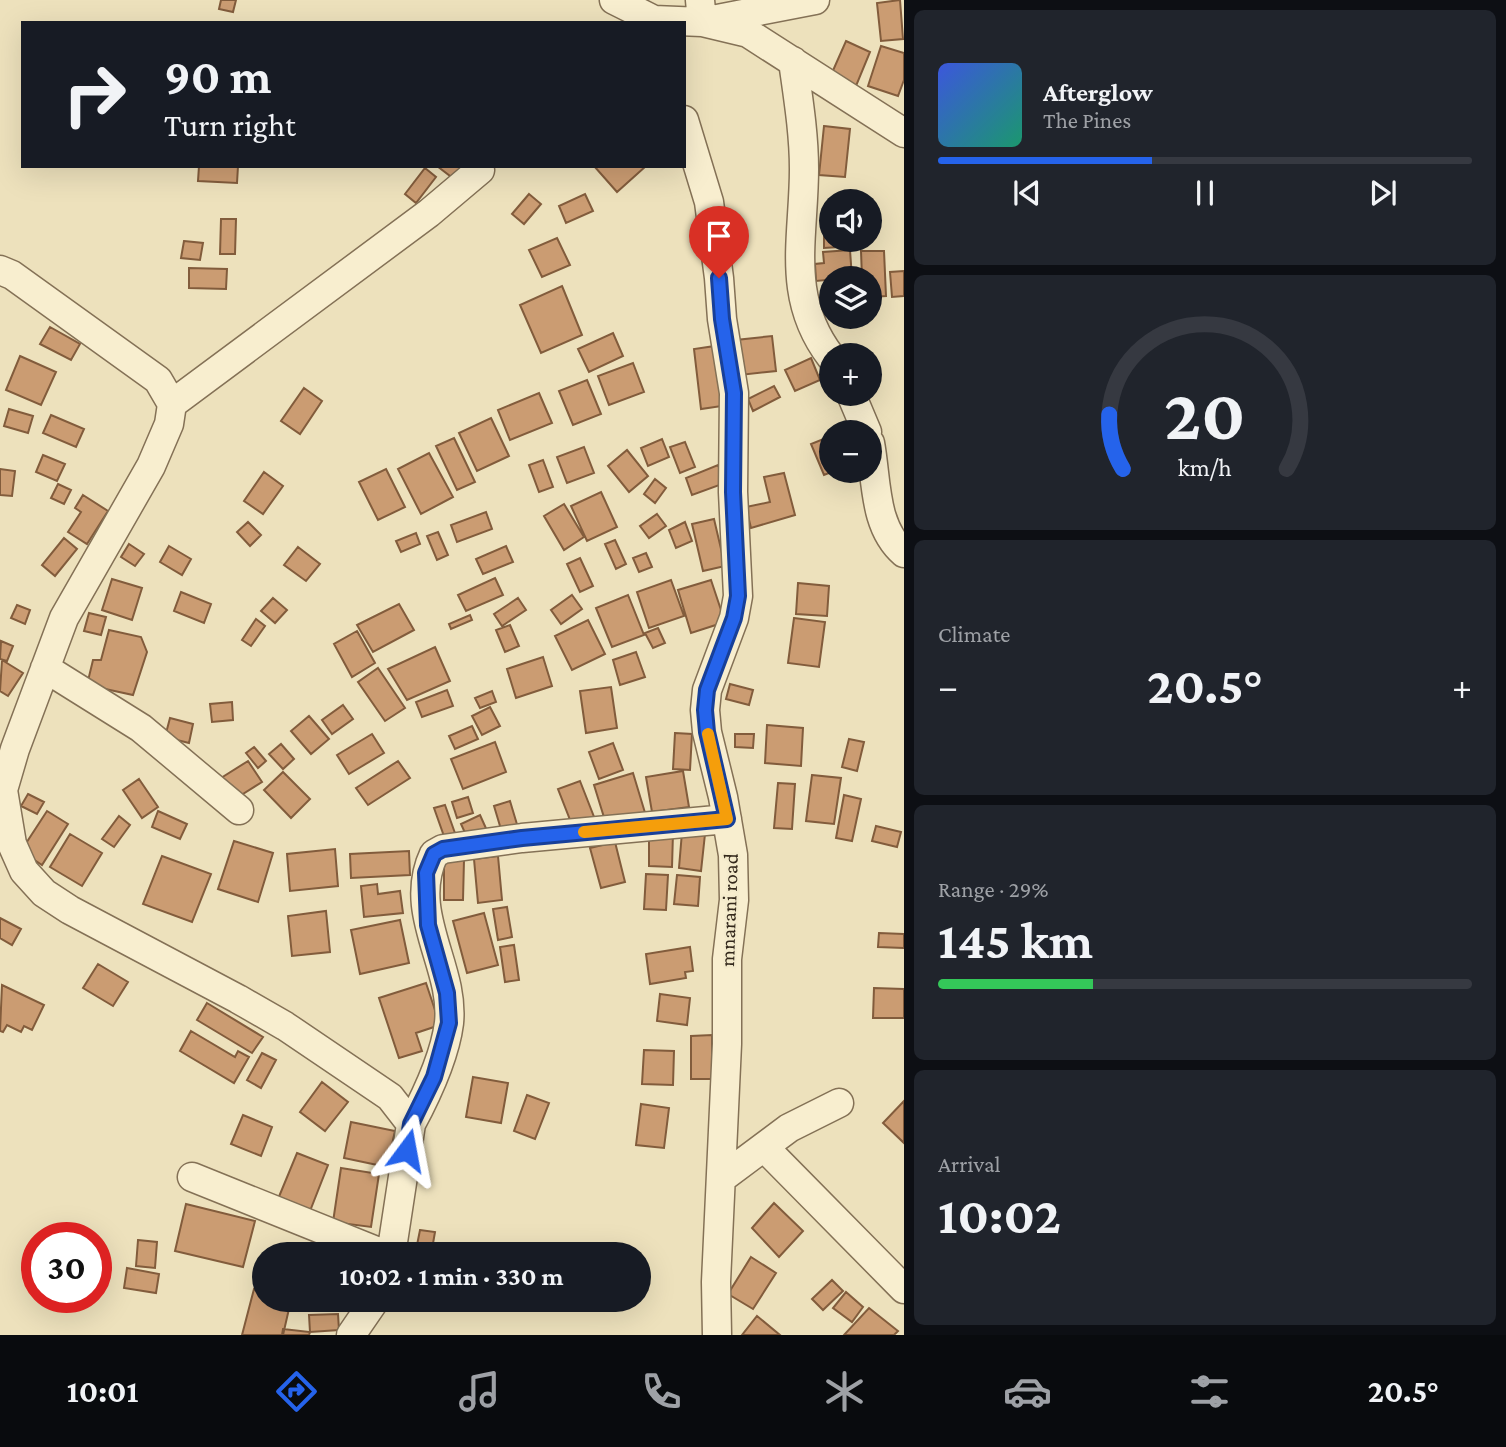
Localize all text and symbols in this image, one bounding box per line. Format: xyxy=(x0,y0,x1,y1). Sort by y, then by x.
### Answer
icon: right xyxy=(49,49,140,140)
text: 90 m xyxy=(164,49,271,104)
text: Afterglow xyxy=(1043,78,1153,107)
text: Turn right xyxy=(164,107,296,143)
text: The Pines xyxy=(1043,107,1131,133)
icon: previous xyxy=(1008,174,1046,212)
icon: pause xyxy=(1186,174,1224,212)
icon: next xyxy=(1364,174,1402,212)
map controls xyxy=(819,189,882,483)
button: sound xyxy=(819,189,882,252)
pin xyxy=(689,206,749,278)
icon: arrive xyxy=(700,217,738,255)
button: layers xyxy=(819,266,882,329)
button: + xyxy=(819,343,882,406)
text: 20 xyxy=(1164,374,1246,455)
button: − xyxy=(819,420,882,483)
text: km/h xyxy=(1178,453,1232,480)
text: Climate xyxy=(938,621,1010,647)
text: 20.5° xyxy=(1147,656,1263,714)
text: − xyxy=(938,665,958,707)
text: + xyxy=(1452,665,1472,707)
street label: mnarani road xyxy=(715,853,743,967)
text: Range · 29% xyxy=(938,876,1048,902)
text: 145 km xyxy=(938,911,1093,969)
position arrow xyxy=(370,1113,444,1187)
text: Arrival xyxy=(938,1151,1001,1177)
text: 10:02 xyxy=(938,1186,1061,1244)
speed limit sign: 30 xyxy=(21,1222,112,1313)
text: 10:02 · 1 min · 330 m xyxy=(340,1262,563,1291)
icon: directions xyxy=(272,1367,321,1416)
icon: music xyxy=(455,1367,504,1416)
icon: phone xyxy=(637,1367,686,1416)
icon: climate xyxy=(820,1367,869,1416)
icon: car xyxy=(1003,1367,1052,1416)
icon: filters xyxy=(1185,1367,1234,1416)
text: 10:01 xyxy=(67,1373,139,1409)
text: 20.5° xyxy=(1368,1373,1439,1409)

